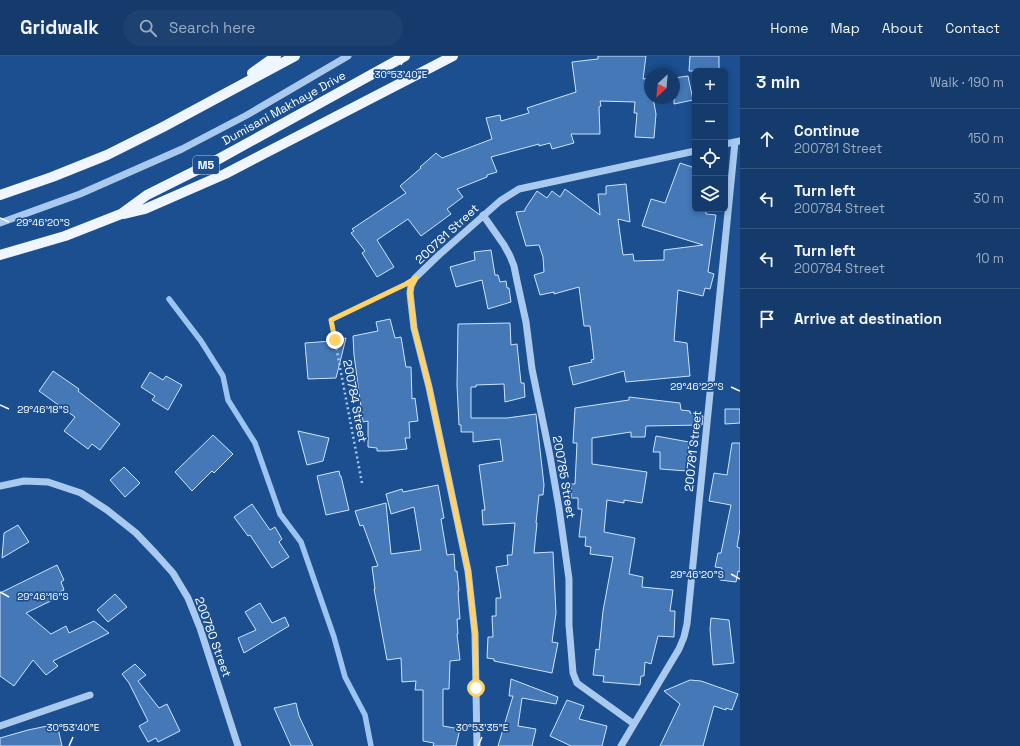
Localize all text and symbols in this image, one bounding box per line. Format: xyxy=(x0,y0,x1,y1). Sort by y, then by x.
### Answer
search box xyxy=(123,10,403,46)
text: Gridwalk xyxy=(20,15,99,40)
icon: search xyxy=(137,17,159,39)
text: Search here xyxy=(169,18,255,37)
text: Home xyxy=(770,19,808,37)
text: Map xyxy=(830,19,860,37)
text: About xyxy=(882,19,923,37)
text: Contact xyxy=(945,19,1000,37)
street label: Dumisani Makhaye Drive xyxy=(219,67,349,149)
text: 30°53'40"E xyxy=(375,68,428,81)
north arrow xyxy=(644,68,680,104)
map controls xyxy=(692,68,728,212)
button: + xyxy=(692,68,728,104)
text: 3 min xyxy=(756,71,800,93)
text: Walk · 190 m xyxy=(930,74,1004,91)
button: − xyxy=(692,104,728,140)
text: Continue xyxy=(794,121,860,140)
icon: ahead xyxy=(756,128,778,150)
text: 150 m xyxy=(968,130,1004,147)
button: locate xyxy=(692,140,728,176)
text: 200781 Street xyxy=(794,140,882,157)
road number: M5 xyxy=(193,156,219,174)
button: layers xyxy=(692,176,728,212)
text: Turn left xyxy=(794,181,856,200)
icon: left xyxy=(756,188,778,210)
text: 30 m xyxy=(973,190,1004,207)
street label: 200781 Street xyxy=(412,200,482,268)
text: 200784 Street xyxy=(794,200,885,217)
text: 29°46'20"S xyxy=(16,216,70,229)
text: Turn left xyxy=(794,241,856,260)
icon: left xyxy=(756,248,778,270)
text: 10 m xyxy=(976,250,1004,267)
text: 200784 Street xyxy=(794,260,885,277)
icon: arrive xyxy=(756,308,778,330)
text: Arrive at destination xyxy=(794,309,942,328)
route end xyxy=(326,331,344,349)
street label: 200784 Street xyxy=(339,358,371,444)
text: 29°46'22"S xyxy=(670,380,724,393)
text: 29°46'18"S xyxy=(17,403,69,416)
street label: 200781 Street xyxy=(681,410,705,492)
street label: 200785 Street xyxy=(549,434,579,520)
text: 29°46'20"S xyxy=(670,568,724,581)
text: 29°46'16"S xyxy=(17,590,69,603)
street label: 200780 Street xyxy=(191,595,235,679)
route start xyxy=(467,679,485,697)
text: 30°53'40"E xyxy=(47,721,100,734)
text: 30°53'35"E xyxy=(456,721,509,734)

